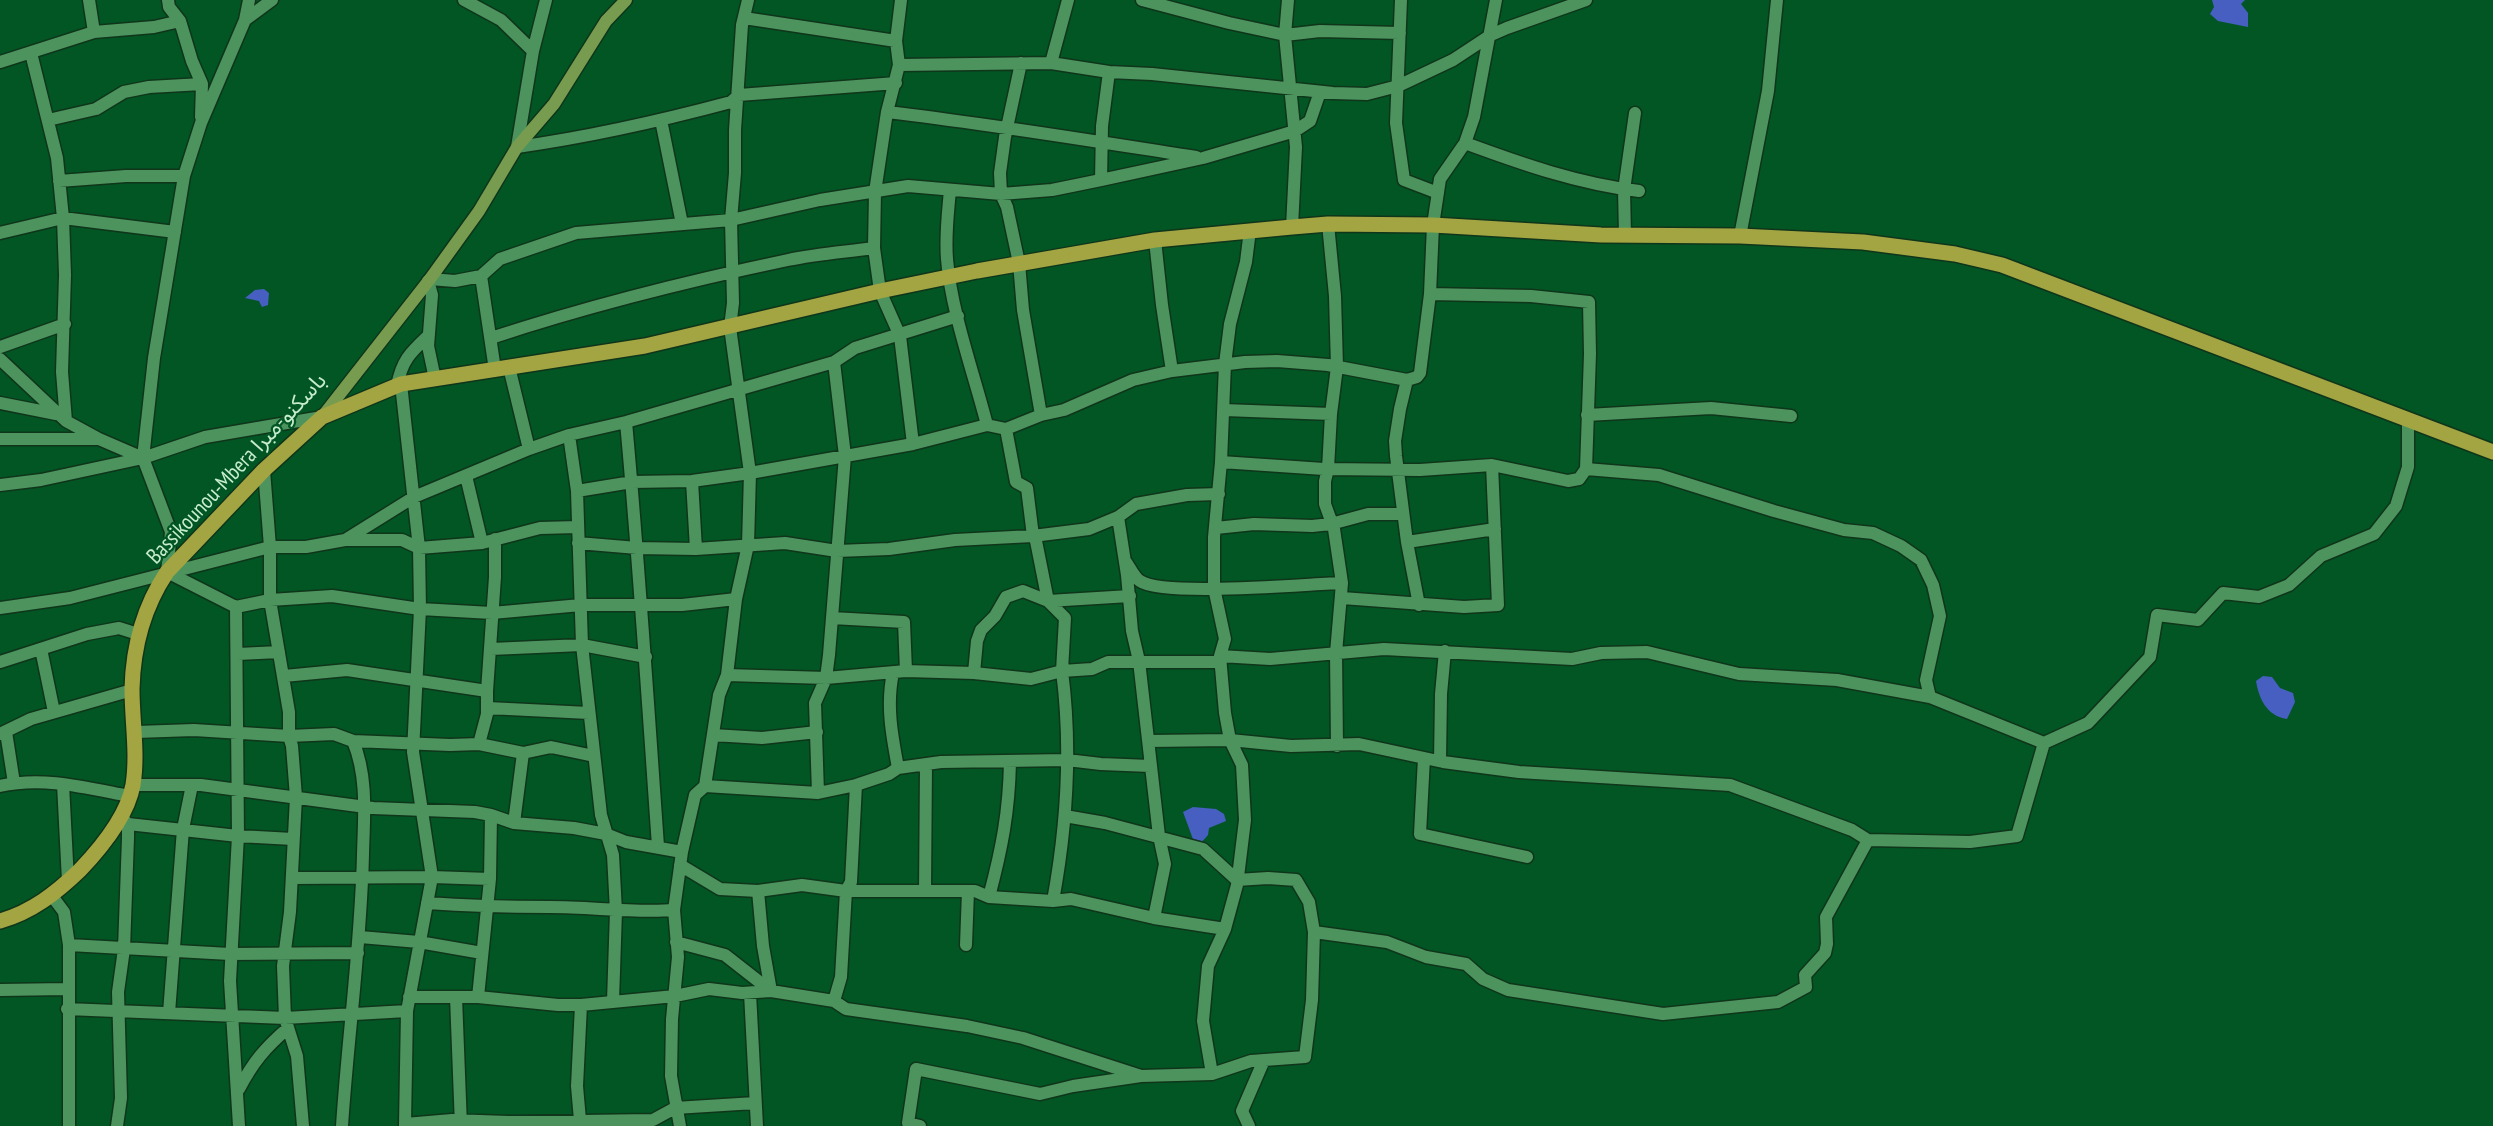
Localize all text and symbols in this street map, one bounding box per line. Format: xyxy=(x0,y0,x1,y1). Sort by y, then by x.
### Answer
street label: Bassikounou-Mbera باسكنو-مبرا xyxy=(142,368,332,570)

